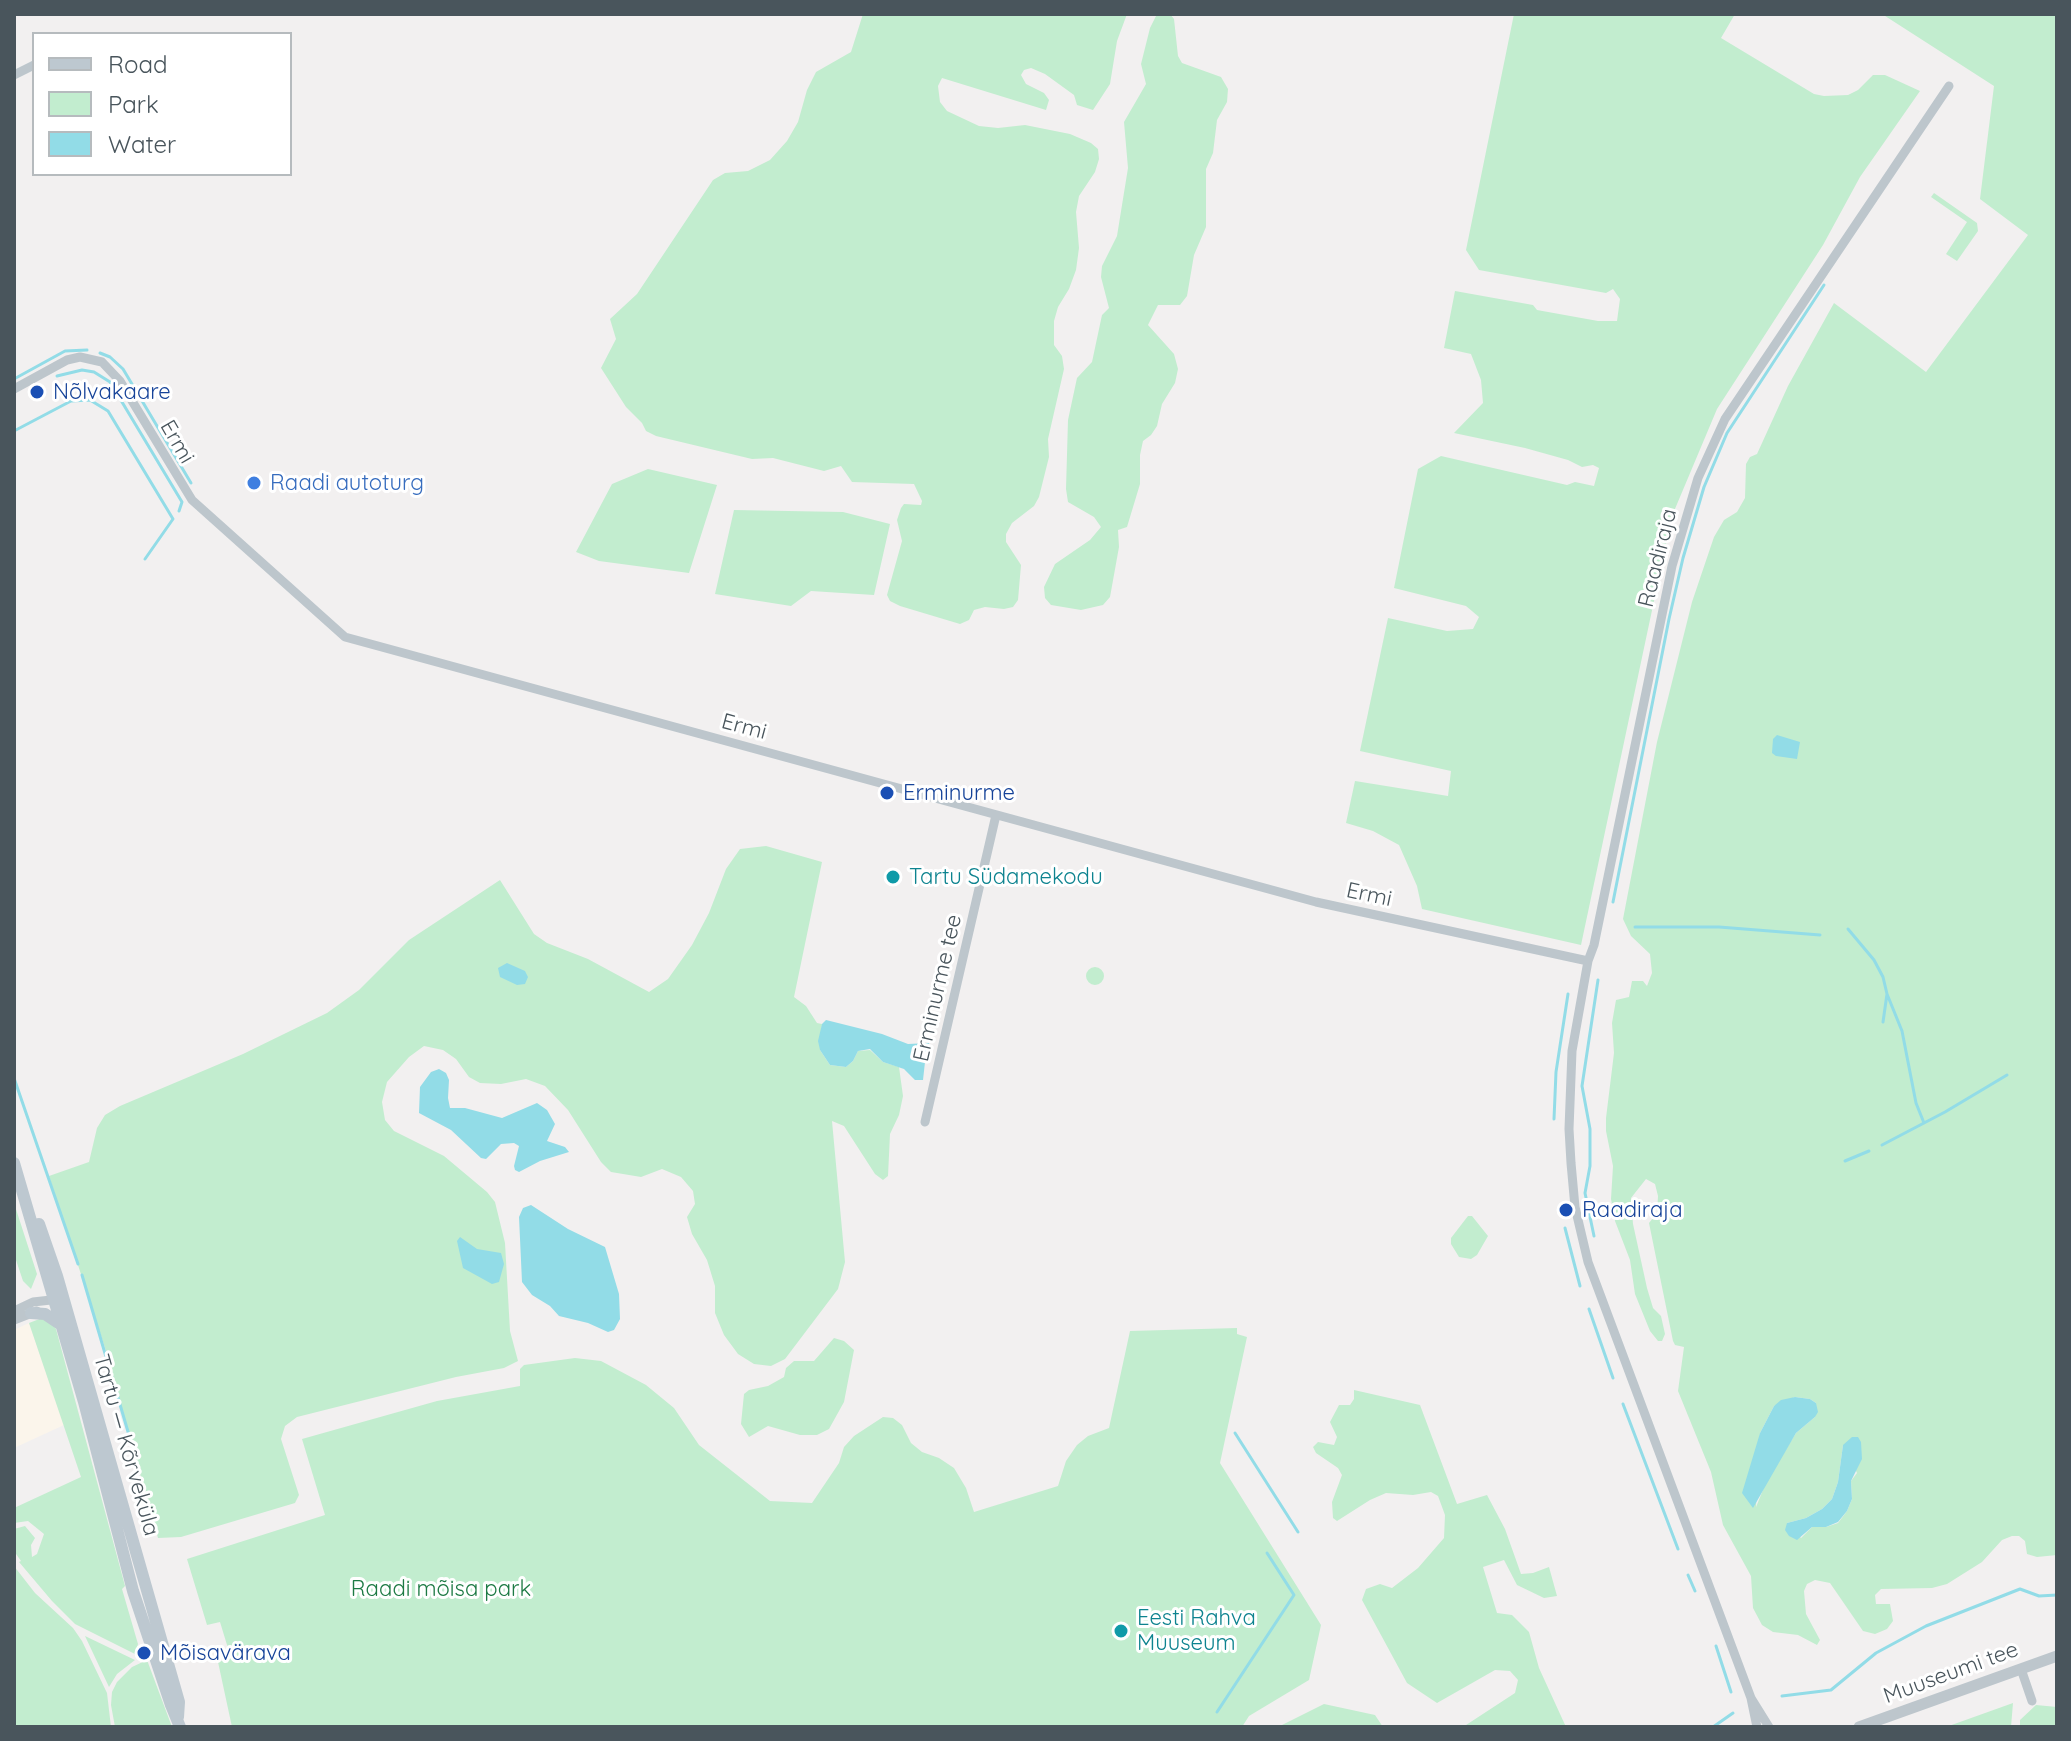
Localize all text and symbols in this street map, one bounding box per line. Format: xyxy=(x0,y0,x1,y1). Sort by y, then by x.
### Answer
legend xyxy=(32,32,292,176)
text: Road xyxy=(108,49,168,79)
text: Park xyxy=(108,89,159,119)
text: Water xyxy=(108,129,176,159)
place label: Nõlvakaare xyxy=(53,379,171,405)
marker: Nõlvakaare xyxy=(28,383,46,401)
street label: Ermi xyxy=(154,416,200,468)
place label: Raadi autoturg xyxy=(270,470,424,496)
marker: Raadi autoturg xyxy=(245,474,263,492)
street label: Raadiraja xyxy=(1633,506,1683,610)
street label: Ermi xyxy=(718,708,770,746)
place label: Erminurme xyxy=(903,780,1015,806)
marker: Erminurme xyxy=(878,784,896,802)
place label: Tartu Südamekodu xyxy=(909,864,1103,890)
marker: Tartu Südamekodu xyxy=(884,868,902,886)
street label: Ermi xyxy=(1344,877,1394,913)
street label: Erminurme tee xyxy=(908,912,968,1064)
place label: Raadiraja xyxy=(1582,1197,1683,1223)
marker: Raadiraja xyxy=(1557,1201,1575,1219)
street label: Tartu — Kõrveküla xyxy=(87,1351,165,1539)
park label: Raadi mõisa park xyxy=(351,1576,531,1602)
place label: Eesti Rahva Muuseum xyxy=(1137,1605,1256,1656)
marker: Eesti Rahva Muuseum xyxy=(1112,1622,1130,1640)
street label: Muuseumi tee xyxy=(1880,1636,2022,1710)
place label: Mõisavärava xyxy=(160,1640,291,1666)
marker: Mõisavärava xyxy=(135,1644,153,1662)

